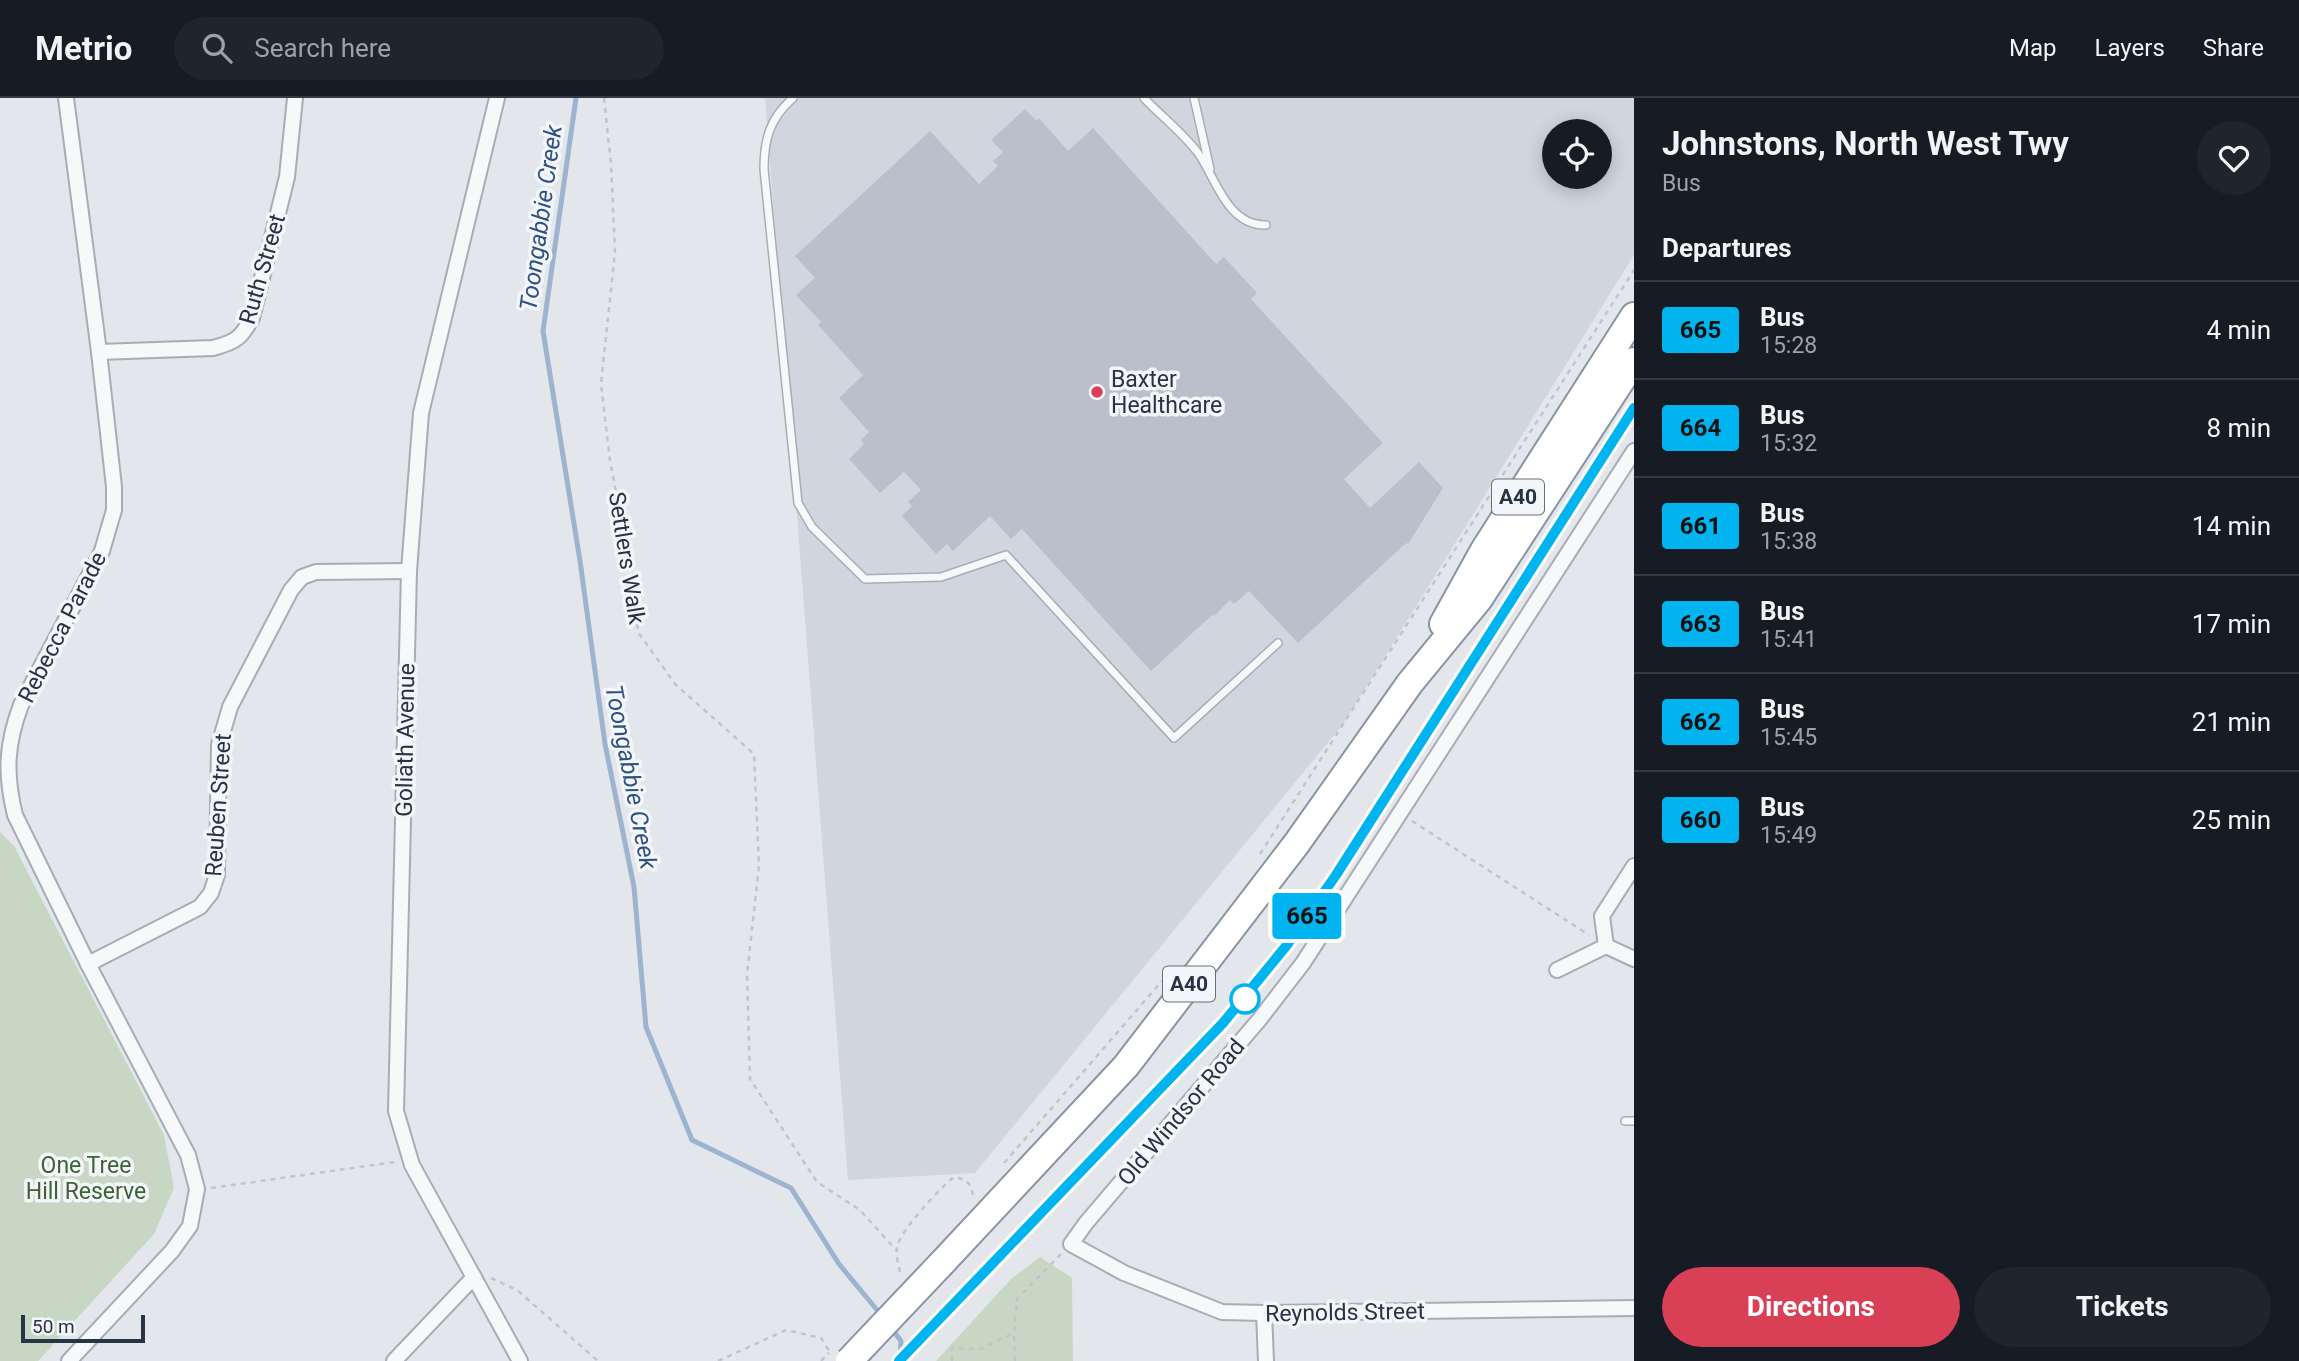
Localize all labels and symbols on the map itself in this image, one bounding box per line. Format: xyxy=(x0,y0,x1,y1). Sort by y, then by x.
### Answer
water label: Toongabbie Creek xyxy=(514,122,568,313)
street label: Ruth Street xyxy=(234,211,291,327)
place label: Baxter Healthcare xyxy=(1111,366,1222,419)
marker: Baxter Healthcare xyxy=(1089,384,1105,400)
road number: A40 xyxy=(1492,480,1544,514)
street label: Settlers Walk xyxy=(603,490,650,627)
street label: Rebecca Parade xyxy=(13,547,112,707)
street label: Goliath Avenue xyxy=(391,663,420,817)
water label: Toongabbie Creek xyxy=(599,682,663,873)
street label: Reuben Street xyxy=(200,733,237,877)
line badge: 665 xyxy=(1267,893,1347,939)
road number: A40 xyxy=(1163,966,1215,1001)
unlabelled marker xyxy=(1230,984,1260,1014)
street label: Old Windsor Road xyxy=(1112,1034,1251,1191)
park label: One Tree Hill Reserve xyxy=(26,1152,146,1205)
street label: Reynolds Street xyxy=(1265,1298,1425,1327)
scale bar xyxy=(21,1312,145,1344)

